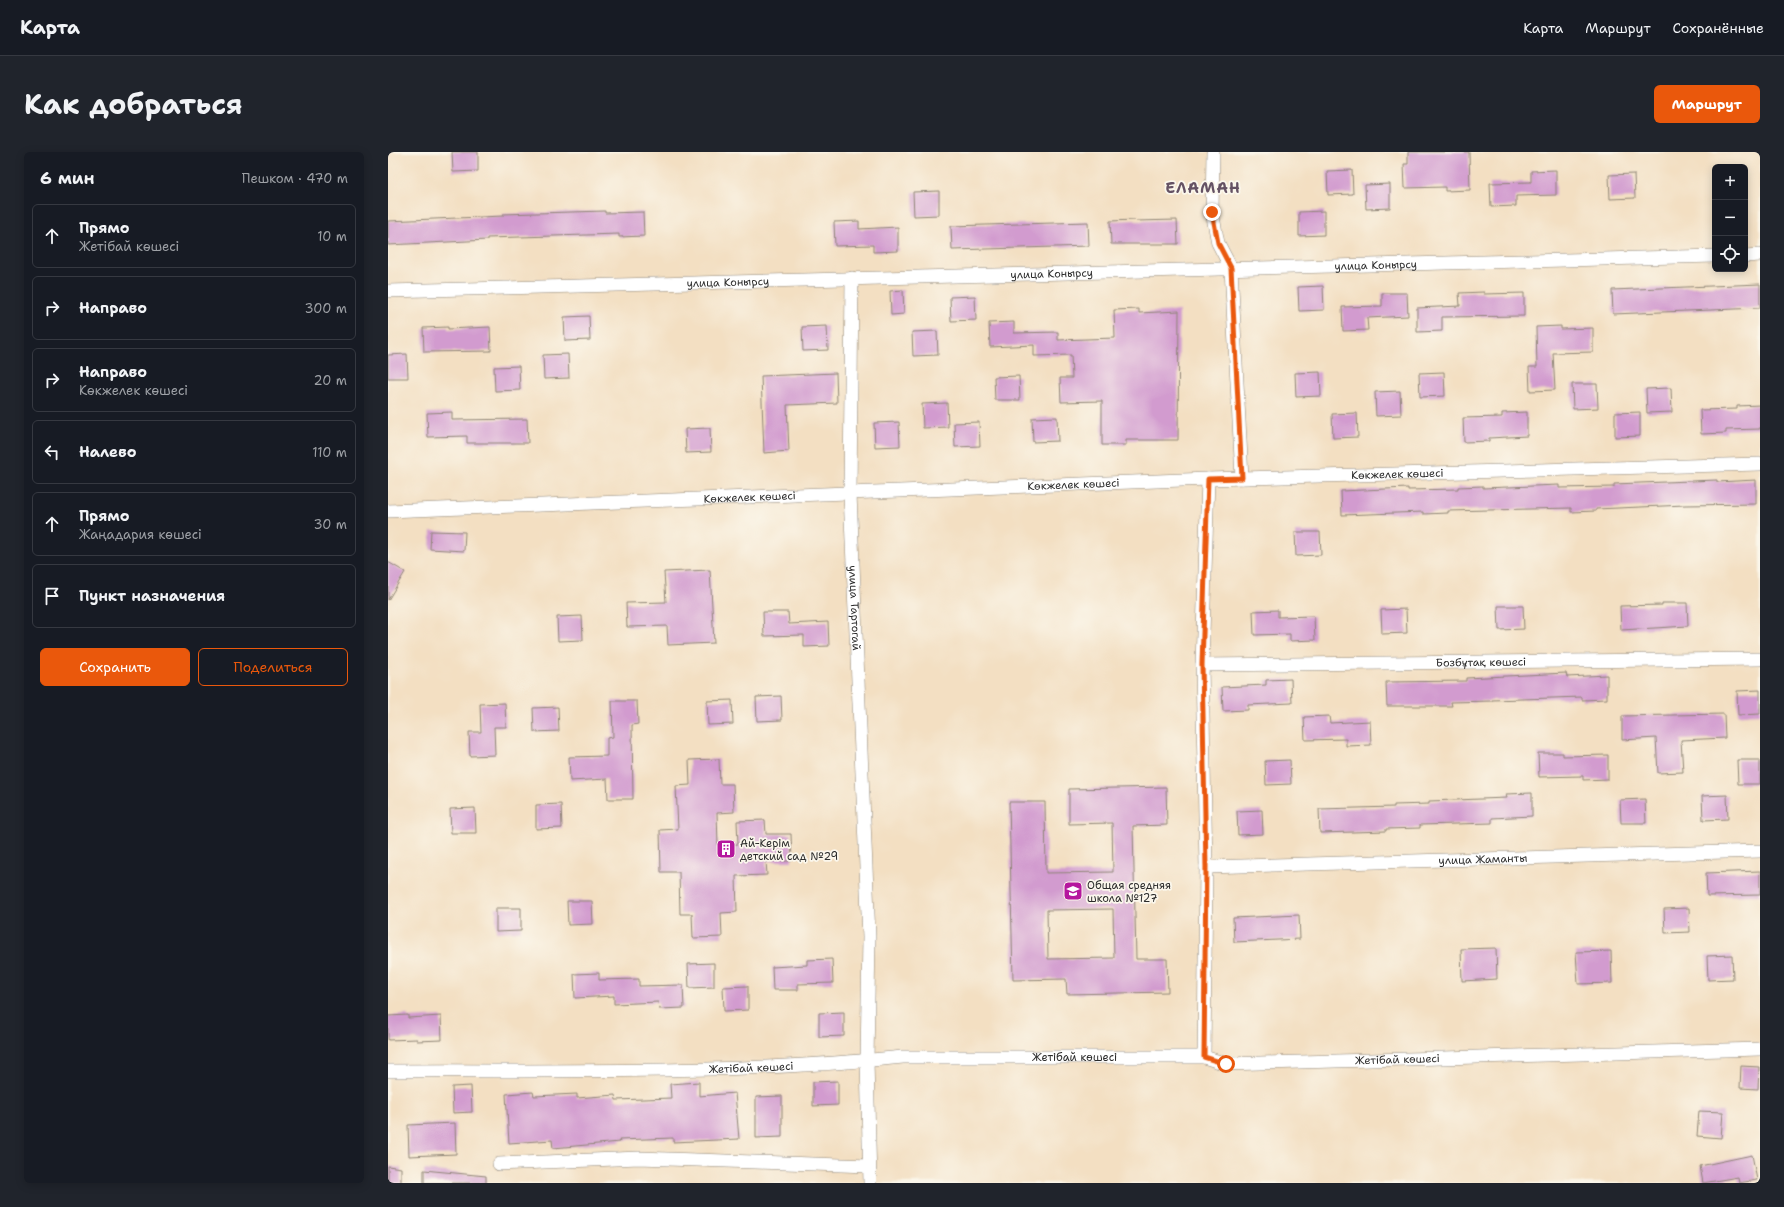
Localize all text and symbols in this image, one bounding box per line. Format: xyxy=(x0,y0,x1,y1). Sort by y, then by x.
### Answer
text: Карта xyxy=(20,15,80,40)
text: Карта xyxy=(1523,19,1563,37)
text: Маршрут xyxy=(1585,19,1651,37)
text: Сохранённые xyxy=(1673,19,1764,37)
text: Как добраться xyxy=(24,85,243,123)
button: Маршрут xyxy=(1654,85,1760,123)
map controls xyxy=(1712,164,1748,272)
button: + xyxy=(1712,164,1748,200)
text: 6 мин xyxy=(40,167,95,189)
text: Пешком · 470 m xyxy=(242,170,348,187)
district label: ЕЛАМАН xyxy=(1165,178,1241,198)
button: − xyxy=(1712,200,1748,236)
route end xyxy=(1203,203,1221,221)
text: Прямо xyxy=(79,218,129,238)
icon: ahead xyxy=(41,225,63,247)
text: 10 m xyxy=(317,228,347,245)
button: locate xyxy=(1712,236,1748,272)
text: Жетібай көшесі xyxy=(79,238,179,255)
street label: улица Конырсу xyxy=(1334,256,1417,274)
street label: улица Конырсу xyxy=(1010,265,1093,282)
street label: улица Конырсу xyxy=(686,273,769,291)
icon: right xyxy=(41,297,63,319)
text: Направо xyxy=(79,298,147,318)
text: 300 m xyxy=(304,300,347,317)
text: Направо xyxy=(79,362,147,382)
icon: right xyxy=(41,369,63,391)
text: 20 m xyxy=(314,372,347,389)
text: Көкжелек көшесі xyxy=(79,382,188,399)
icon: left xyxy=(41,441,63,463)
text: Налево xyxy=(79,442,137,462)
text: 110 m xyxy=(312,444,347,461)
street label: Көкжелек көшесі xyxy=(1351,465,1444,483)
street label: Көкжелек көшесі xyxy=(1027,475,1120,494)
street label: Көкжелек көшесі xyxy=(703,488,796,506)
text: Прямо xyxy=(79,506,129,526)
icon: ahead xyxy=(41,513,63,535)
text: 30 m xyxy=(313,516,347,533)
text: Жаңадария көшесі xyxy=(79,526,202,543)
street label: улица Тартогай xyxy=(846,565,864,651)
icon: arrive xyxy=(41,585,63,607)
text: Пункт назначения xyxy=(79,586,225,606)
button: Сохранить xyxy=(40,648,190,686)
button: Поделиться xyxy=(198,648,348,686)
street label: Бозбұтақ көшесі xyxy=(1436,654,1526,670)
place label: Ай-Керім детский сад №29 xyxy=(740,836,838,864)
building icon: Ай-Керім детский сад №29 xyxy=(715,838,737,860)
street label: улица Жаманты xyxy=(1438,850,1527,868)
place label: Общая средняя школа №127 xyxy=(1087,878,1171,906)
school or university icon: Общая средняя школа №127 xyxy=(1062,880,1084,902)
street label: Жетібай көшесі xyxy=(1032,1050,1117,1065)
street label: Жетібай көшесі xyxy=(1355,1050,1440,1068)
route start xyxy=(1217,1055,1235,1073)
street label: Жетібай көшесі xyxy=(708,1058,794,1077)

